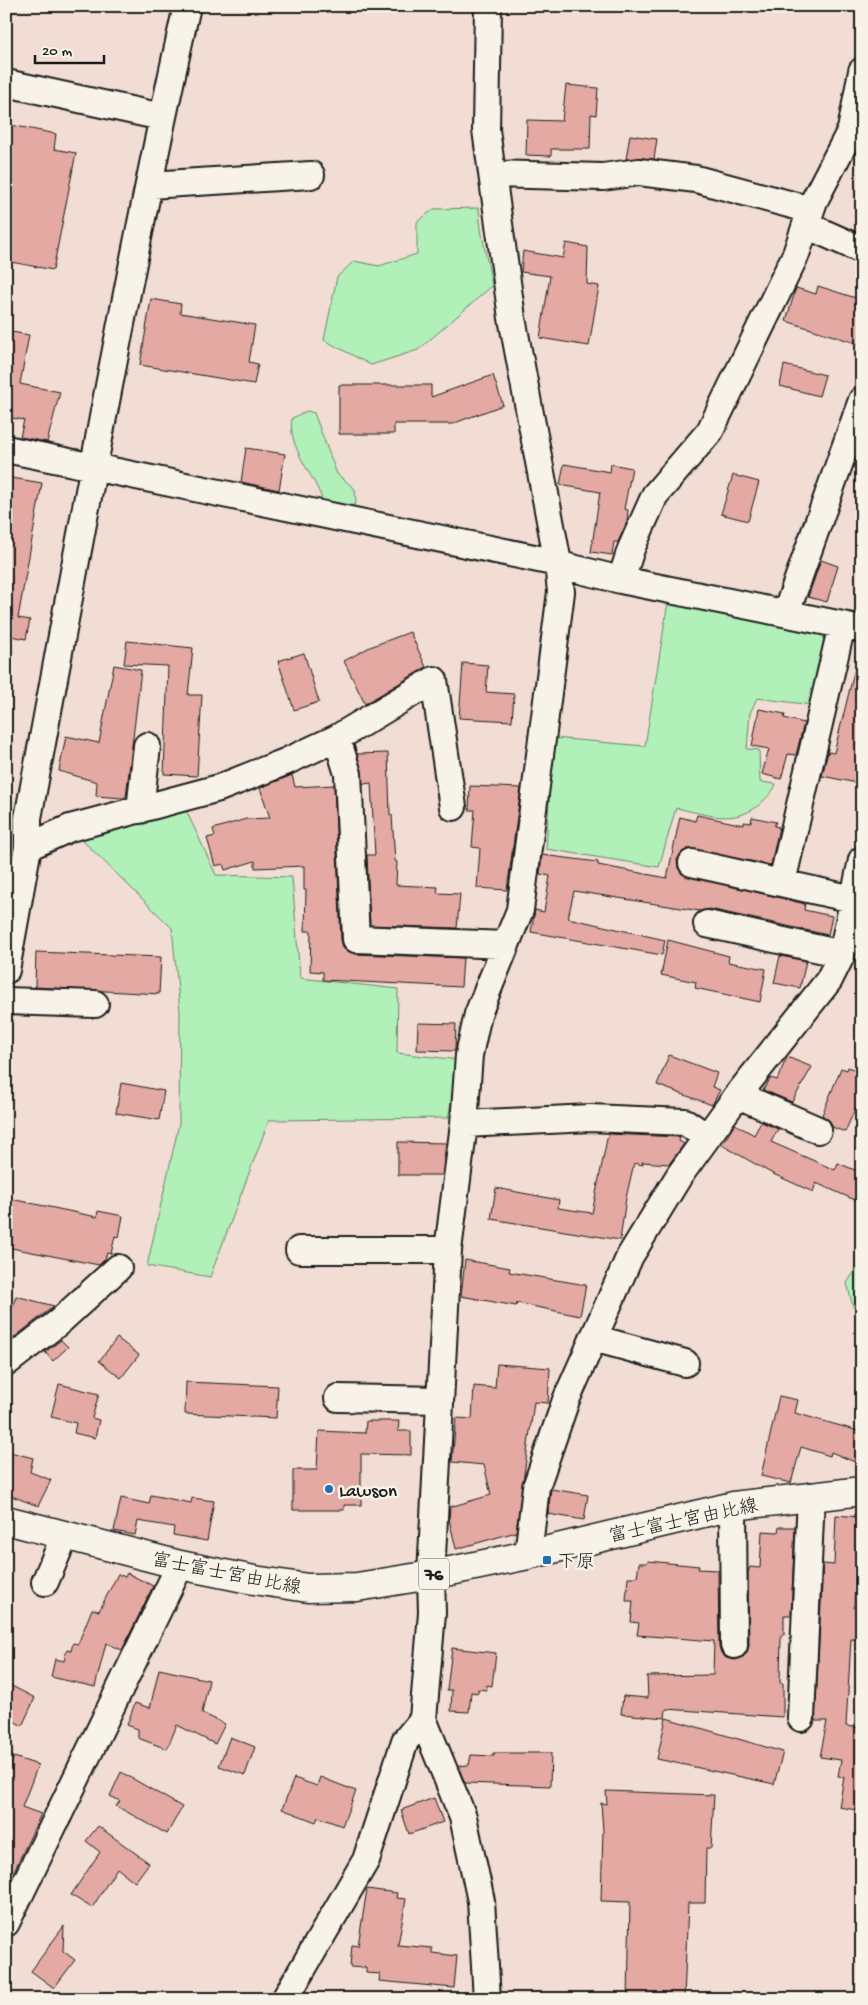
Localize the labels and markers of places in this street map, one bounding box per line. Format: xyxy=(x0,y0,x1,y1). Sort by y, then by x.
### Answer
place label: Lawson xyxy=(339,1481,397,1504)
marker: Lawson xyxy=(323,1483,335,1495)
place label: 下原 xyxy=(557,1552,595,1575)
marker: 下原 xyxy=(541,1554,553,1566)

